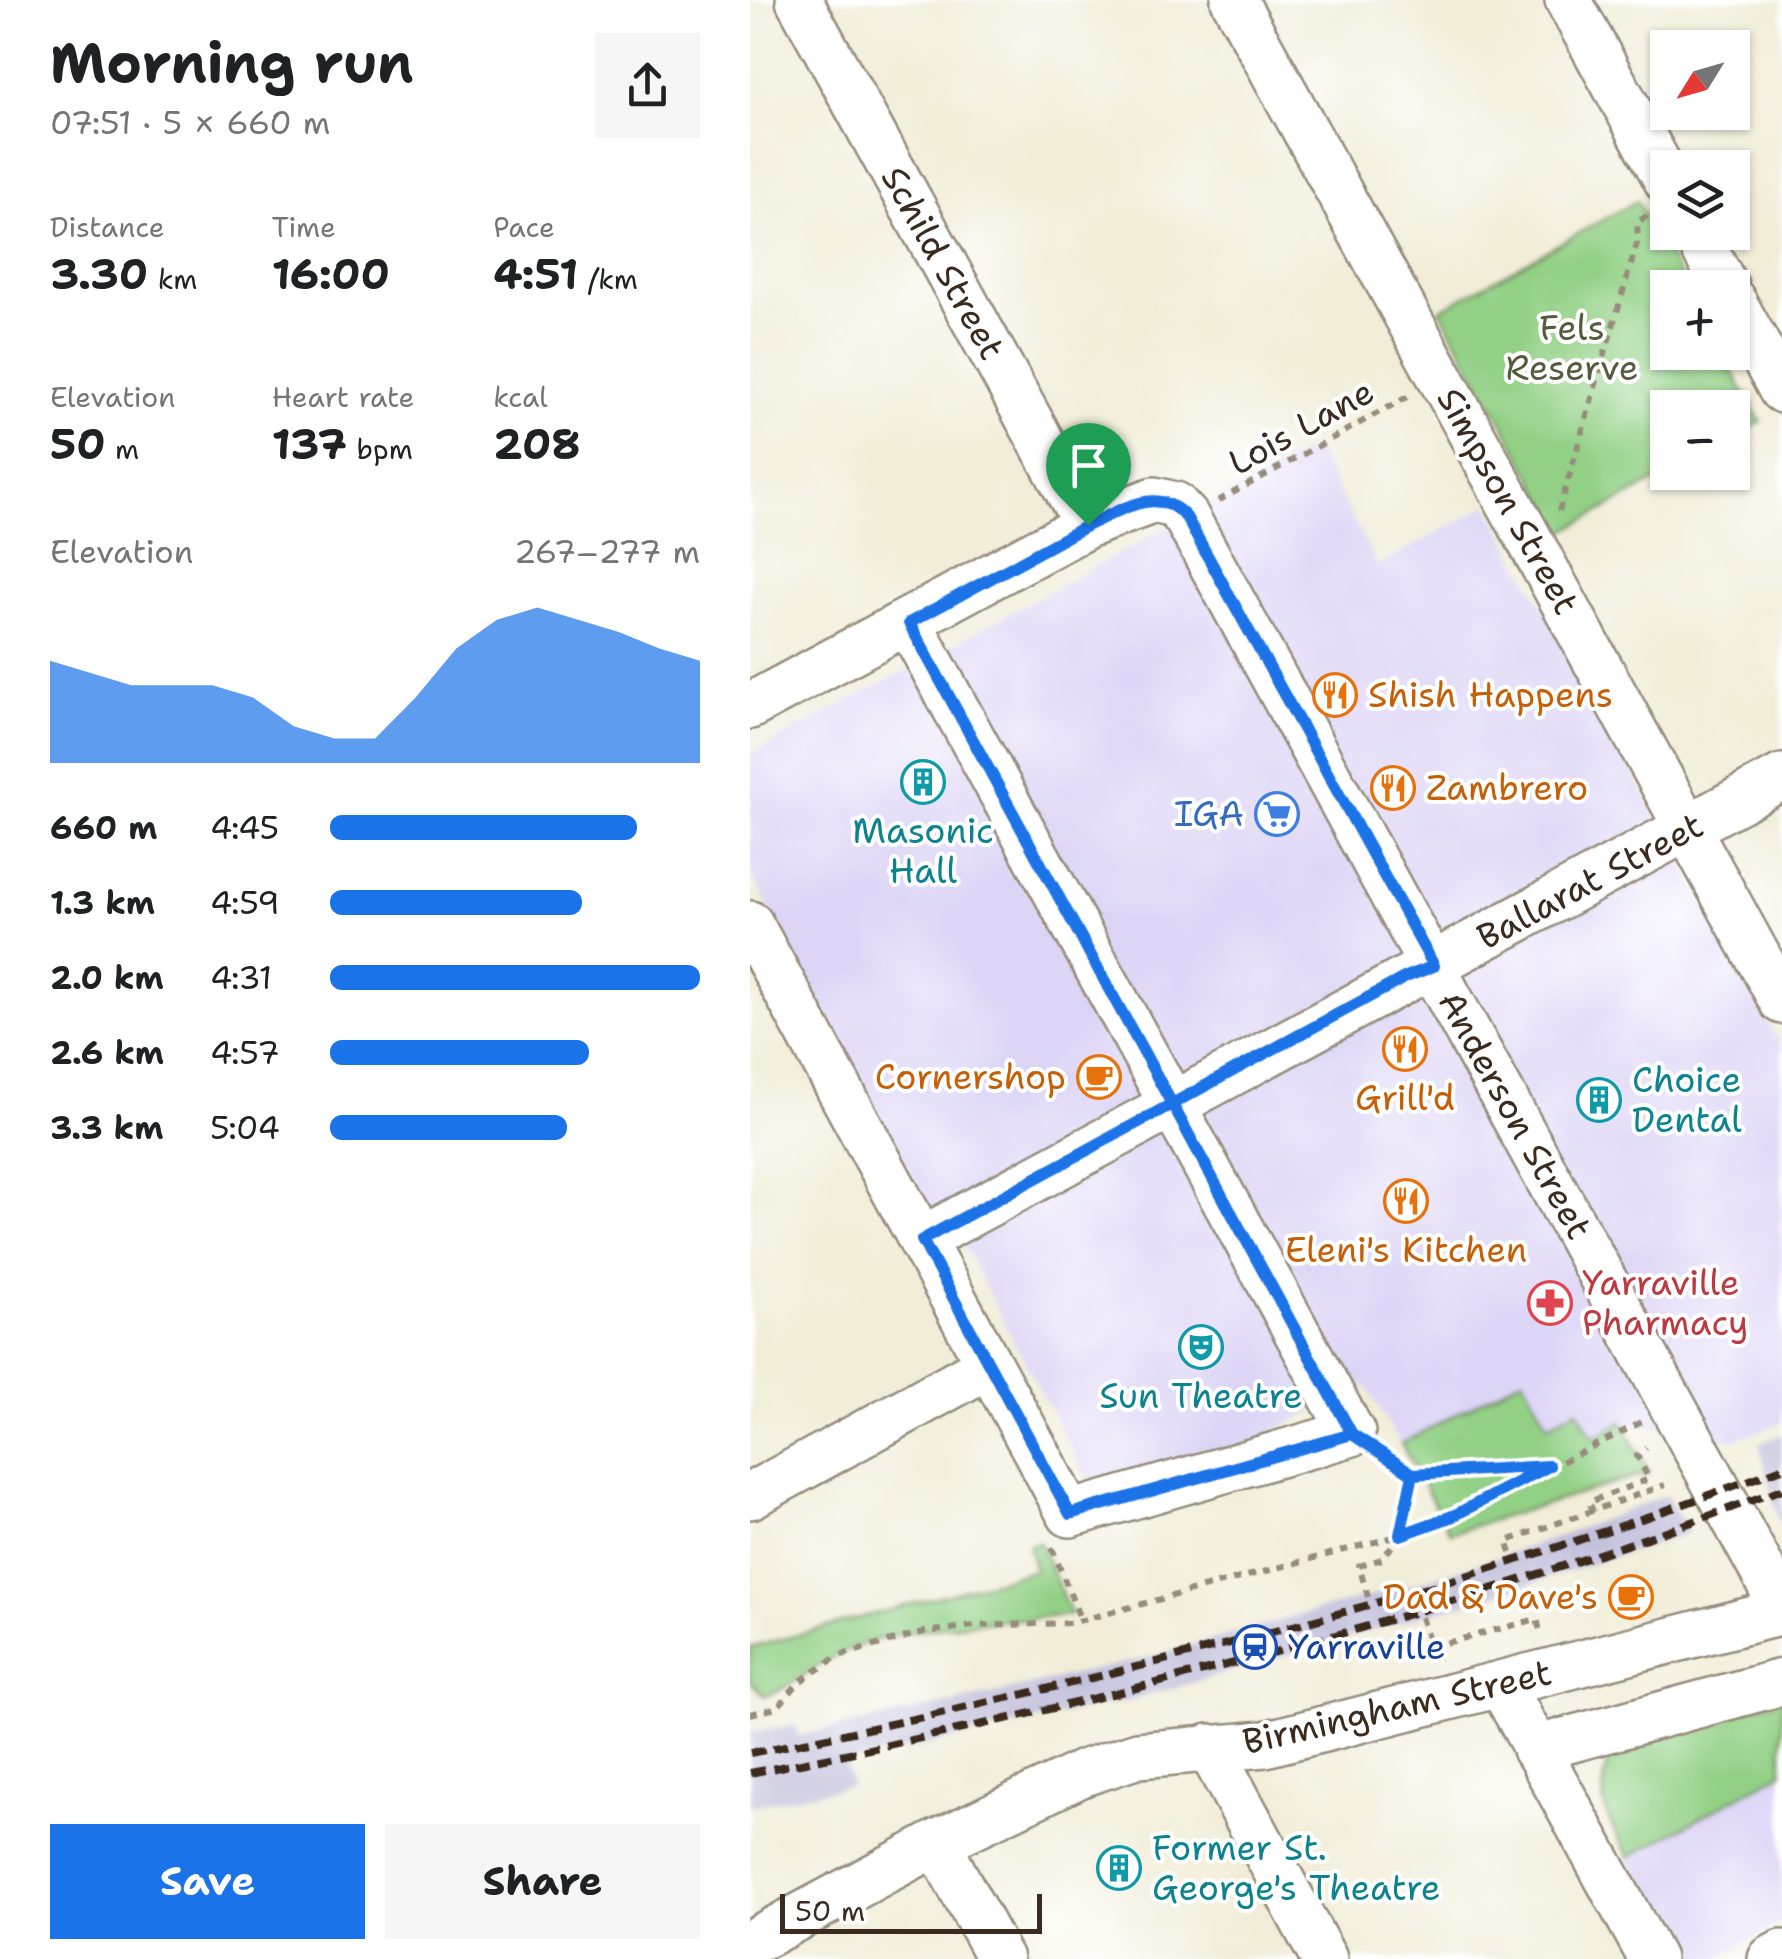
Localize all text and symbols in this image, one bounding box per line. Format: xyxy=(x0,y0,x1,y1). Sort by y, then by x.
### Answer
text: Morning run xyxy=(50,26,414,100)
north arrow xyxy=(1650,30,1750,130)
map controls xyxy=(1650,30,1750,490)
button: share xyxy=(595,33,700,138)
text: 07:51 · 5 × 660 m xyxy=(50,101,330,144)
button: layers xyxy=(1650,150,1750,250)
street label: Schild Street xyxy=(871,158,1016,368)
text: Distance xyxy=(50,208,165,246)
text: Time xyxy=(272,208,336,246)
text: Pace xyxy=(493,208,555,246)
text: 3.30 xyxy=(50,246,148,302)
text: 16:00 xyxy=(272,246,390,302)
text: 4:51 xyxy=(493,246,578,302)
text: km xyxy=(148,260,197,298)
text: /km xyxy=(578,260,638,298)
button: + xyxy=(1650,270,1750,370)
park label: Fels Reserve xyxy=(1506,304,1638,391)
street label: Lois Lane xyxy=(1220,367,1382,486)
text: Elevation xyxy=(50,378,175,416)
text: Heart rate xyxy=(272,378,414,416)
text: kcal xyxy=(493,378,548,416)
street label: Simpson Street xyxy=(1427,379,1590,623)
button: − xyxy=(1650,390,1750,490)
text: 50 xyxy=(50,416,106,472)
text: 137 xyxy=(272,416,347,472)
text: 208 xyxy=(493,416,581,472)
pin xyxy=(1046,423,1131,526)
text: m xyxy=(106,430,139,468)
text: bpm xyxy=(347,430,413,468)
icon: arrive xyxy=(1061,438,1116,493)
text: Elevation xyxy=(50,530,193,573)
text: 267–277 m xyxy=(514,530,700,573)
place label: Shish Happens xyxy=(1368,671,1613,718)
restaurant icon: Shish Happens xyxy=(1312,672,1358,718)
building icon: Masonic Hall xyxy=(900,759,946,805)
place label: Zambrero xyxy=(1426,764,1588,811)
restaurant icon: Zambrero xyxy=(1370,765,1416,811)
place label: IGA xyxy=(1174,790,1244,837)
supermarket icon: IGA xyxy=(1254,791,1300,837)
street label: Ballarat Street xyxy=(1468,801,1711,960)
text: 660 m xyxy=(50,806,157,849)
text: 4:45 xyxy=(210,806,279,849)
place label: Masonic Hall xyxy=(852,807,994,894)
text: 1.3 km xyxy=(50,881,155,924)
text: 4:59 xyxy=(210,881,280,924)
text: 2.0 km xyxy=(50,956,164,999)
text: 4:31 xyxy=(210,956,272,999)
street label: Anderson Street xyxy=(1428,982,1603,1247)
restaurant icon: Grill'd xyxy=(1382,1026,1428,1072)
text: 2.6 km xyxy=(50,1031,164,1074)
text: 4:57 xyxy=(210,1031,280,1074)
place label: Cornershop xyxy=(875,1053,1066,1100)
cafe icon: Cornershop xyxy=(1076,1054,1122,1100)
place label: Choice Dental xyxy=(1632,1056,1742,1143)
place label: Grill'd xyxy=(1355,1074,1455,1121)
building icon: Choice Dental xyxy=(1576,1077,1622,1123)
text: 3.3 km xyxy=(50,1106,163,1149)
text: 5:04 xyxy=(210,1106,280,1149)
restaurant icon: Eleni's Kitchen xyxy=(1383,1178,1429,1224)
place label: Eleni's Kitchen xyxy=(1285,1226,1527,1273)
place label: Yarraville Pharmacy xyxy=(1582,1259,1748,1346)
pharmacy icon: Yarraville Pharmacy xyxy=(1527,1280,1573,1326)
theatre icon: Sun Theatre xyxy=(1178,1324,1224,1370)
place label: Sun Theatre xyxy=(1099,1372,1303,1419)
place label: Dad & Dave's xyxy=(1383,1573,1598,1620)
cafe icon: Dad & Dave's xyxy=(1608,1574,1654,1620)
place label: Yarraville xyxy=(1288,1623,1445,1670)
station icon: Yarraville xyxy=(1232,1624,1278,1670)
street label: Birmingham Street xyxy=(1238,1648,1556,1765)
button: Save xyxy=(50,1824,365,1939)
button: Share xyxy=(385,1824,700,1939)
place label: Former St. George's Theatre xyxy=(1152,1824,1441,1911)
building icon: Former St. George's Theatre xyxy=(1096,1845,1142,1891)
scale bar xyxy=(780,1889,1042,1934)
text: 50 m xyxy=(795,1892,865,1930)

